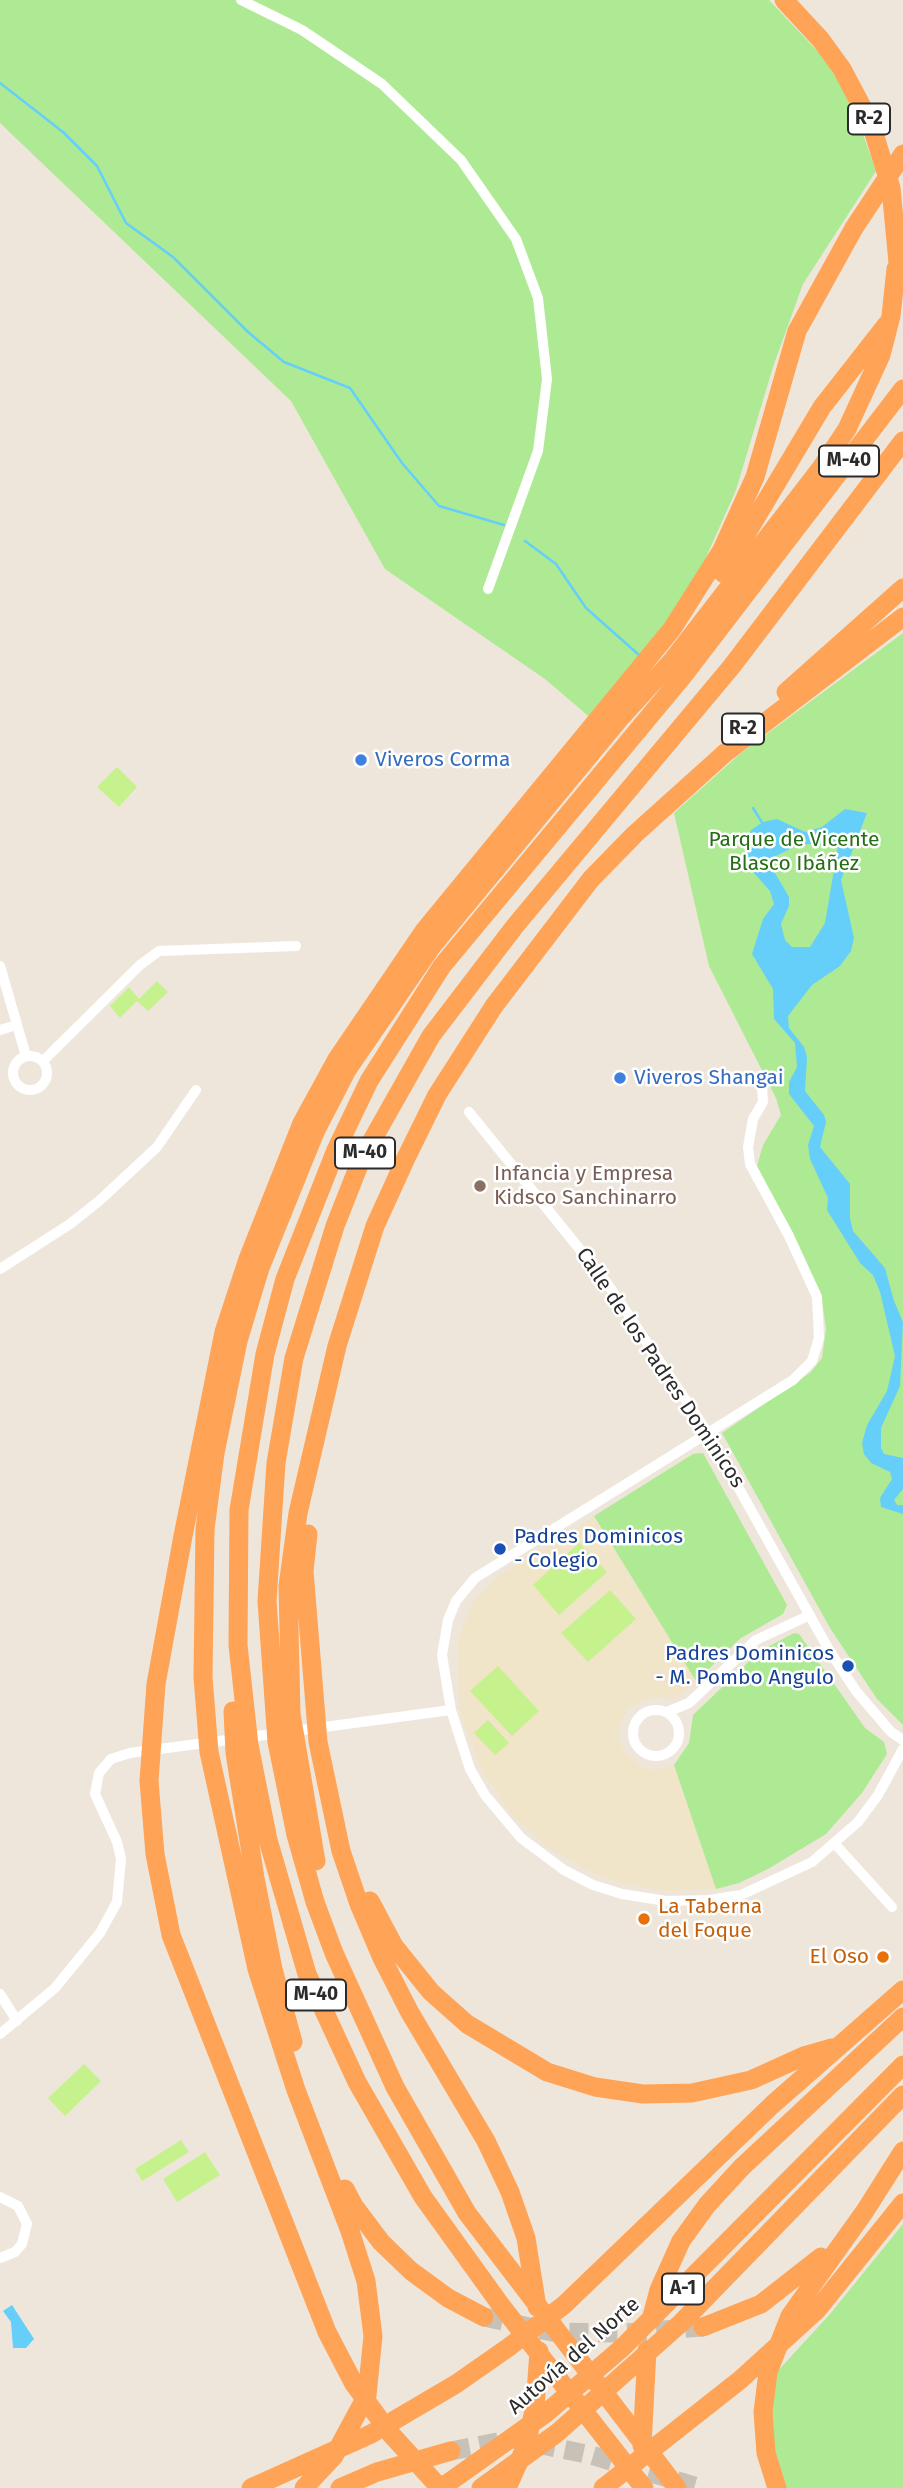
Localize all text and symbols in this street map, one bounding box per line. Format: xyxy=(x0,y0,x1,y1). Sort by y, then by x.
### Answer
road number: R-2 xyxy=(848,104,890,134)
road number: M-40 xyxy=(819,446,879,476)
road number: R-2 xyxy=(722,714,764,744)
place label: Viveros Corma xyxy=(375,747,511,773)
marker: Viveros Corma xyxy=(353,752,369,768)
park label: Parque de Vicente Blasco Ibáñez xyxy=(709,827,879,877)
place label: Viveros Shangai xyxy=(634,1065,784,1091)
marker: Viveros Shangai xyxy=(612,1070,628,1086)
road number: M-40 xyxy=(335,1138,395,1168)
place label: Infancia y Empresa Kidsco Sanchinarro xyxy=(494,1161,677,1211)
marker: Infancia y Empresa Kidsco Sanchinarro xyxy=(472,1178,488,1194)
street label: Calle de los Padres Dominicos xyxy=(570,1243,750,1493)
place label: Padres Dominicos - Colegio xyxy=(514,1524,683,1574)
marker: Padres Dominicos - Colegio xyxy=(492,1541,508,1557)
place label: Padres Dominicos - M. Pombo Angulo xyxy=(655,1641,834,1691)
marker: Padres Dominicos - M. Pombo Angulo xyxy=(840,1658,856,1674)
place label: La Taberna del Foque xyxy=(658,1894,762,1944)
marker: La Taberna del Foque xyxy=(636,1911,652,1927)
place label: El Oso xyxy=(810,1944,869,1970)
marker: El Oso xyxy=(875,1949,891,1965)
road number: M-40 xyxy=(286,1980,346,2010)
road number: A-1 xyxy=(662,2274,704,2304)
street label: Autovía del Norte xyxy=(503,2292,645,2420)

